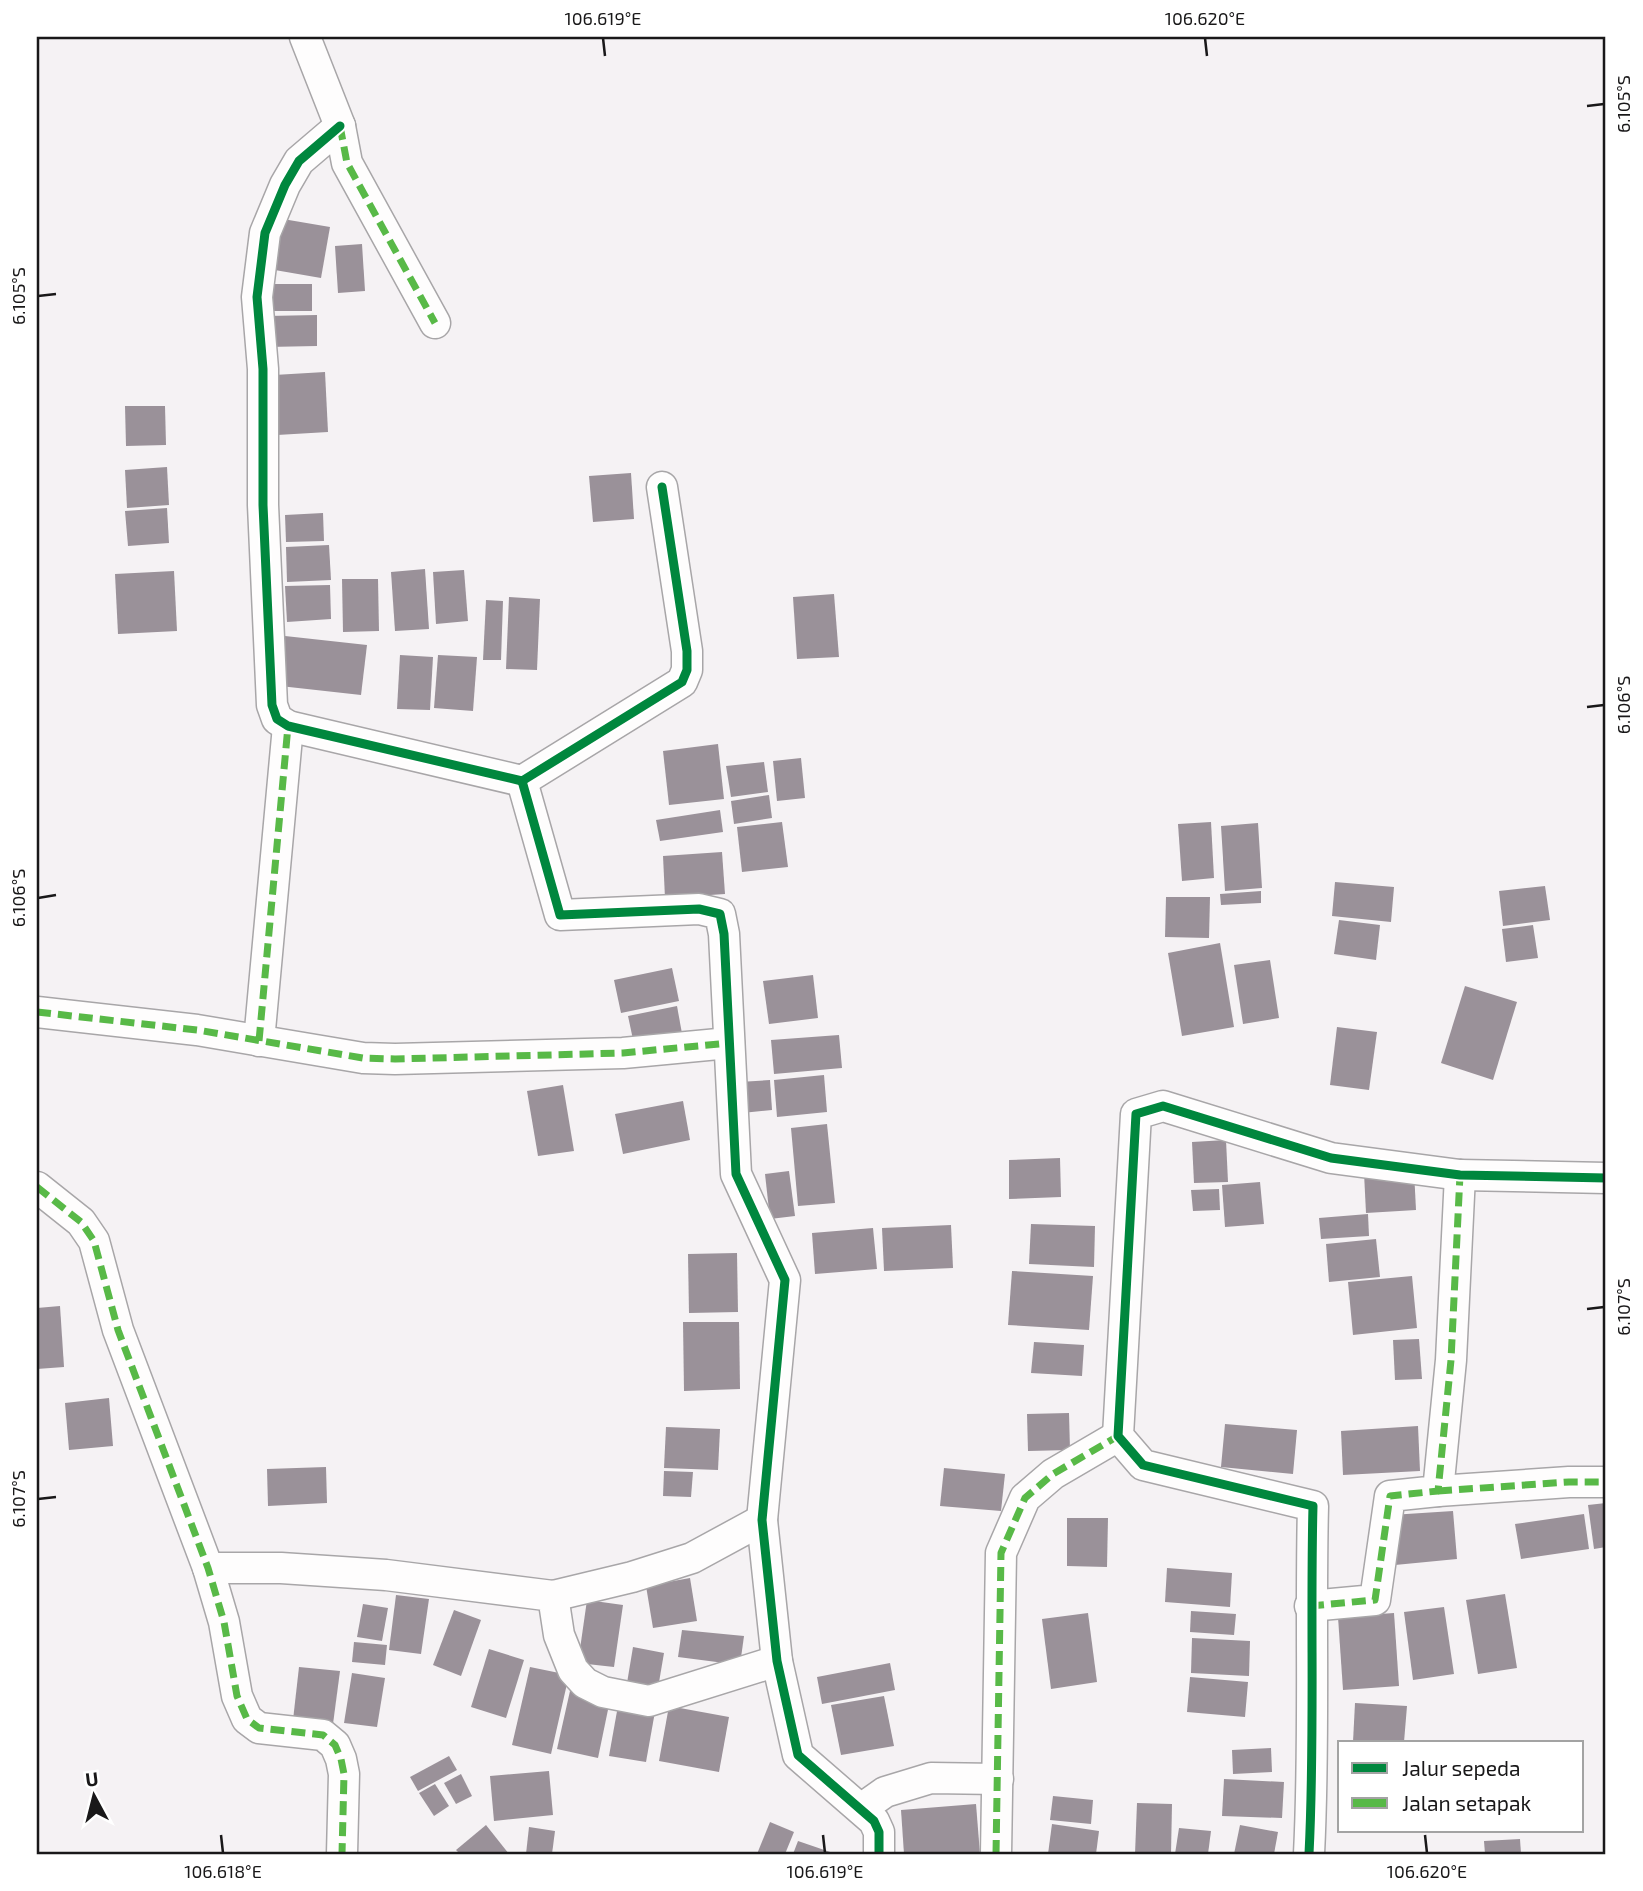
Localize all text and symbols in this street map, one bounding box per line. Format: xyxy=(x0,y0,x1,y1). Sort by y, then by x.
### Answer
text: 106.619°E xyxy=(565,7,641,29)
text: 106.620°E xyxy=(1165,7,1245,29)
text: 6.105°S xyxy=(1612,75,1634,133)
text: 6.105°S xyxy=(7,267,29,325)
text: 6.106°S xyxy=(1612,676,1634,734)
text: 6.106°S xyxy=(7,869,29,927)
text: 6.107°S xyxy=(1612,1278,1634,1336)
text: 6.107°S xyxy=(7,1470,29,1528)
legend xyxy=(1338,1741,1584,1832)
text: Jalur sepeda xyxy=(1402,1755,1521,1780)
north arrow xyxy=(60,1762,130,1832)
text: U xyxy=(84,1766,100,1791)
text: Jalan setapak xyxy=(1402,1790,1532,1815)
text: 106.618°E xyxy=(184,1860,262,1882)
text: 106.619°E xyxy=(787,1860,863,1882)
text: 106.620°E xyxy=(1387,1860,1467,1882)

